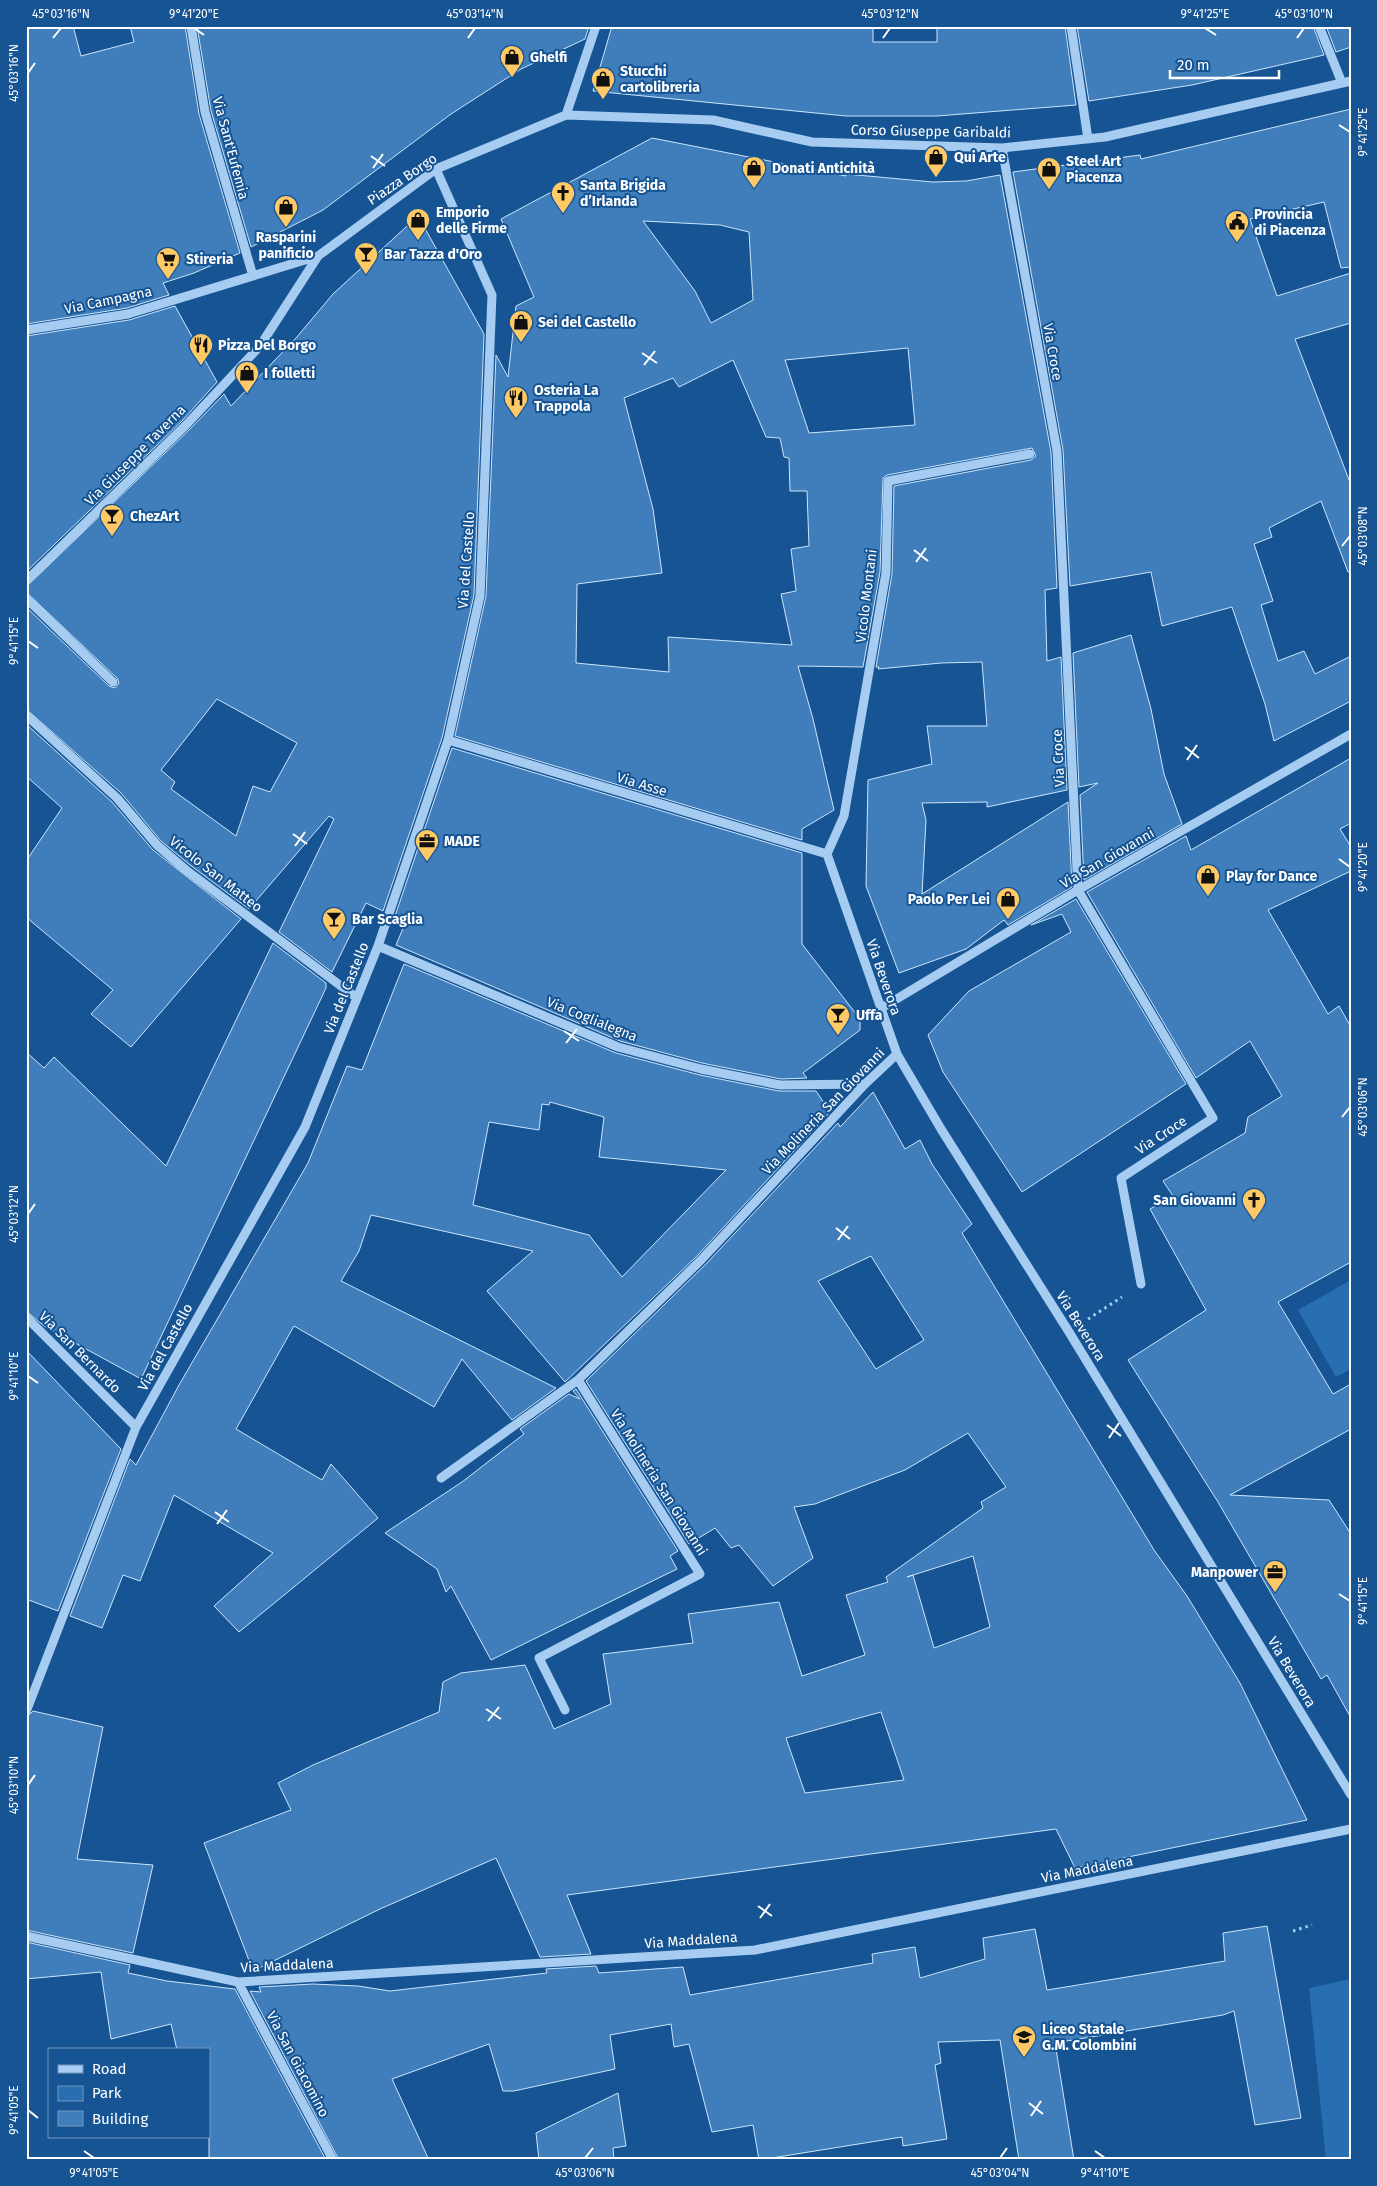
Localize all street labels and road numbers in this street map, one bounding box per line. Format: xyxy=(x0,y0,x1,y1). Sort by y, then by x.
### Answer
street label: Via Sant'Eufemia xyxy=(209,95,252,201)
street label: Corso Giuseppe Garibaldi xyxy=(851,122,1011,141)
street label: Piazza Borgo xyxy=(364,150,440,209)
street label: Via Campagna xyxy=(63,283,153,318)
street label: Via Croce xyxy=(1039,322,1066,382)
street label: Via Giuseppe Taverna xyxy=(81,401,189,509)
street label: Via del Castello xyxy=(455,511,478,609)
street label: Vicolo Montani xyxy=(852,548,881,644)
street label: Via Croce xyxy=(1048,729,1069,787)
street label: Via Asse xyxy=(615,769,669,800)
street label: Via San Giovanni xyxy=(1057,825,1157,892)
street label: Vicolo San Matteo xyxy=(166,833,266,916)
street label: Via Beverora xyxy=(863,937,904,1017)
street label: Via del Castello xyxy=(320,940,373,1037)
street label: Via Coglialegna xyxy=(544,994,640,1045)
street label: Via Molineria San Giovanni xyxy=(758,1045,888,1178)
street label: Via Croce xyxy=(1132,1113,1190,1158)
street label: Via Beverora xyxy=(1052,1288,1109,1364)
street label: Via del Castello xyxy=(134,1301,196,1394)
street label: Via San Bernardo xyxy=(35,1308,124,1397)
street label: Via Molineria San Giovanni xyxy=(606,1406,711,1559)
street label: Via Beverora xyxy=(1264,1634,1319,1711)
street label: Via Maddalena xyxy=(1040,1852,1135,1887)
street label: Via Maddalena xyxy=(644,1929,738,1952)
street label: Via Maddalena xyxy=(240,1955,334,1976)
street label: Via San Giacomino xyxy=(262,2008,333,2120)

